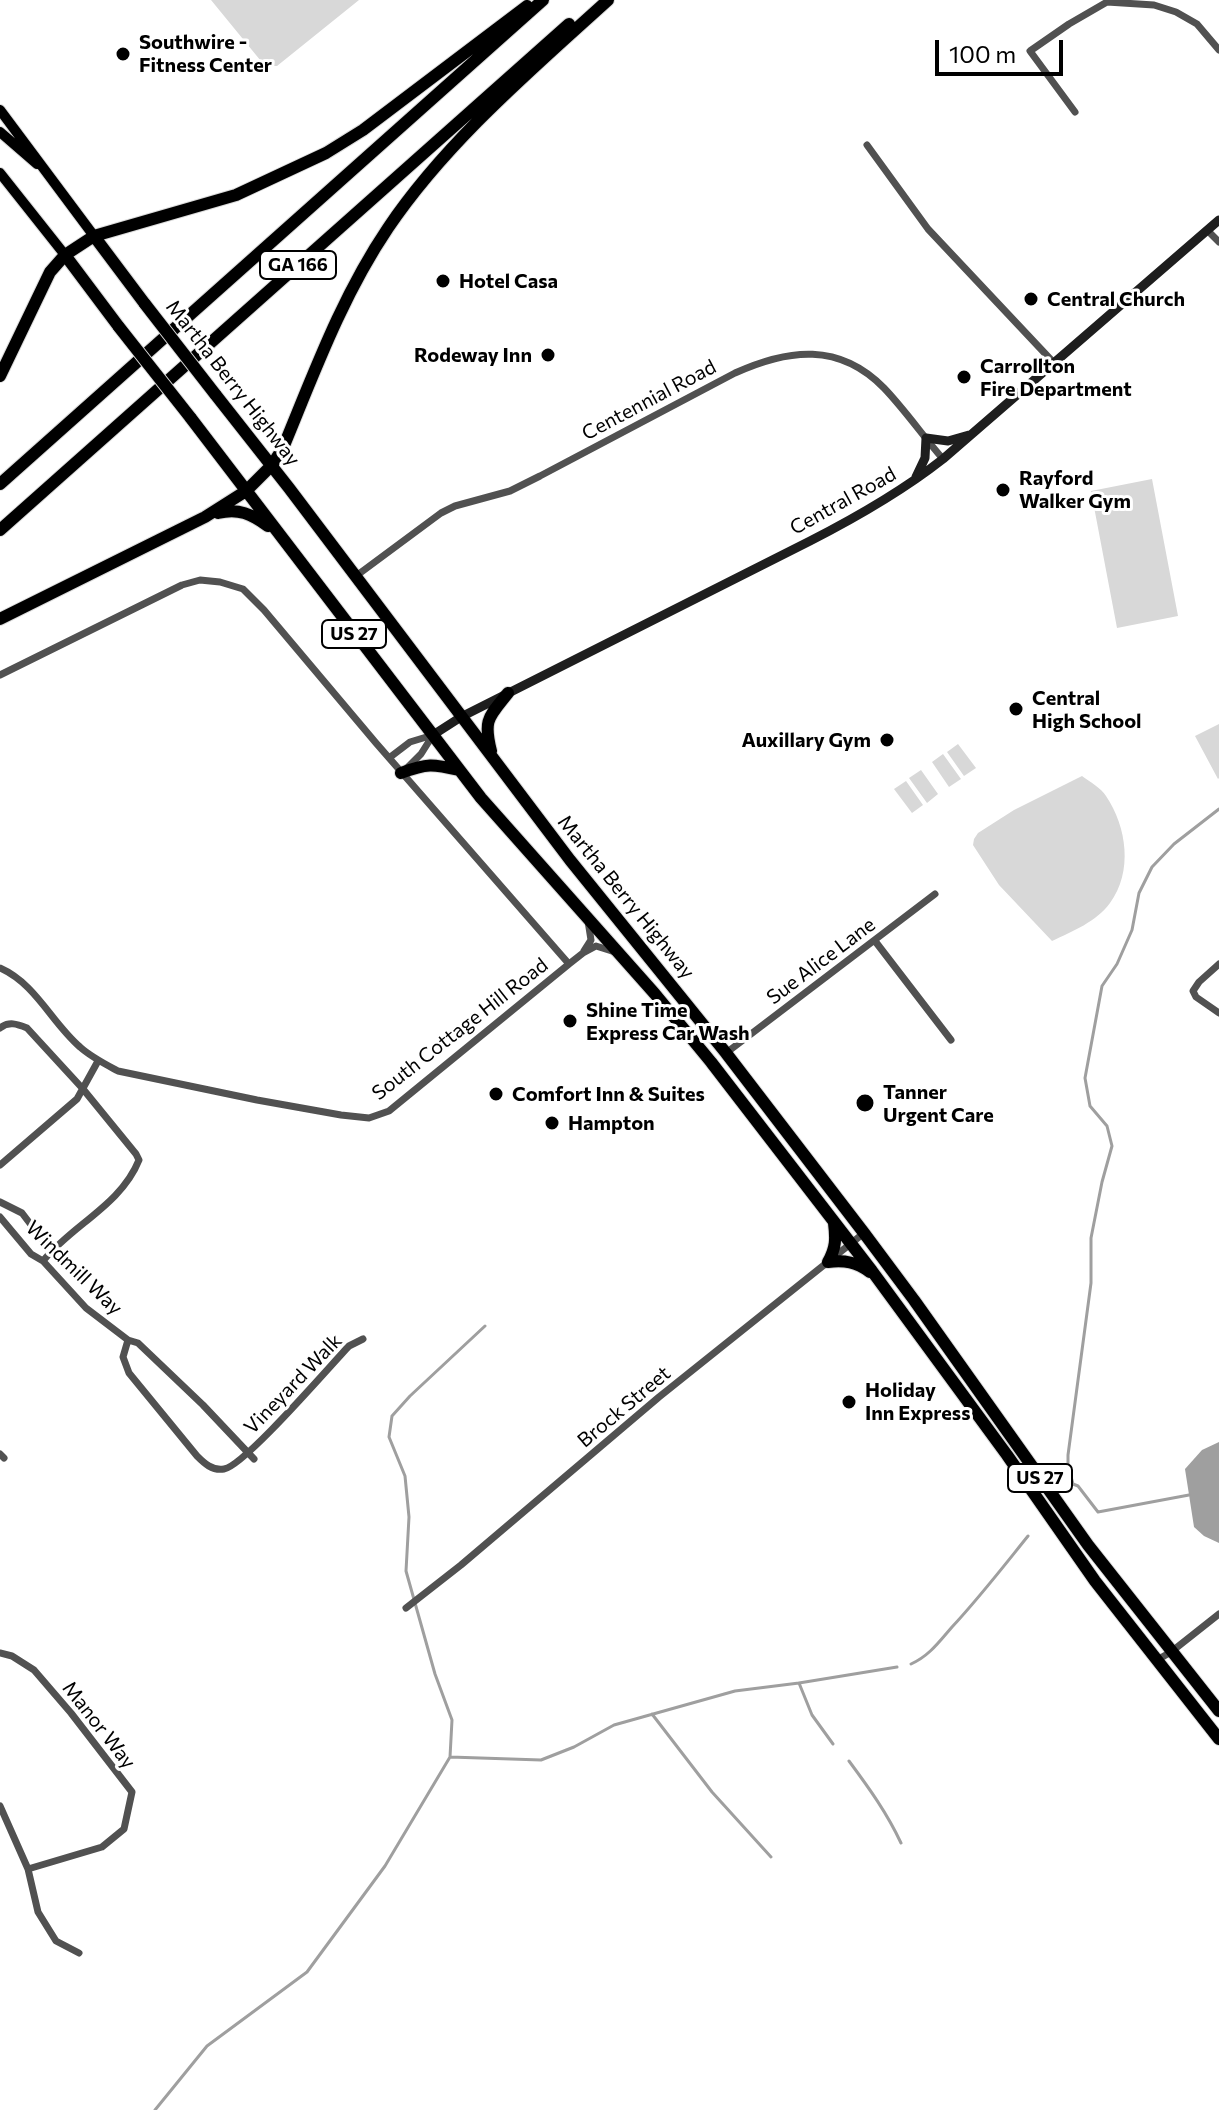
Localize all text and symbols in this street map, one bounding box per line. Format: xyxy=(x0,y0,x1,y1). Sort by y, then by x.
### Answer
scale bar xyxy=(939,24,1067,74)
place label: Southwire - Fitness Center xyxy=(139,30,272,77)
text: 100 m xyxy=(949,39,1016,68)
marker: Southwire - Fitness Center xyxy=(114,45,132,63)
road number: GA 166 xyxy=(260,251,336,279)
place label: Hotel Casa xyxy=(459,269,558,293)
marker: Hotel Casa xyxy=(434,272,452,290)
place label: Central Church xyxy=(1047,287,1185,311)
marker: Central Church xyxy=(1022,290,1040,308)
street label: Martha Berry Highway xyxy=(161,295,305,471)
place label: Rodeway Inn xyxy=(414,343,532,367)
marker: Rodeway Inn xyxy=(539,346,557,364)
place label: Carrollton Fire Department xyxy=(980,354,1132,401)
street label: Centennial Road xyxy=(578,355,720,445)
marker: Carrollton Fire Department xyxy=(955,368,973,386)
street label: Central Road xyxy=(786,462,900,540)
place label: Rayford Walker Gym xyxy=(1019,466,1131,513)
marker: Rayford Walker Gym xyxy=(994,481,1012,499)
road number: US 27 xyxy=(322,620,386,648)
place label: Central High School xyxy=(1032,686,1142,733)
marker: Central High School xyxy=(1007,700,1025,718)
place label: Auxillary Gym xyxy=(742,728,871,752)
marker: Auxillary Gym xyxy=(878,731,896,749)
street label: Martha Berry Highway xyxy=(553,810,699,984)
street label: Sue Alice Lane xyxy=(762,912,880,1010)
street label: South Cottage Hill Road xyxy=(367,953,553,1105)
place label: Shine Time Express Car Wash xyxy=(586,998,750,1045)
marker: Shine Time Express Car Wash xyxy=(561,1012,579,1030)
place label: Tanner Urgent Care xyxy=(883,1080,994,1127)
place label: Comfort Inn & Suites xyxy=(512,1082,705,1106)
marker: Comfort Inn & Suites xyxy=(487,1085,505,1103)
marker: Tanner Urgent Care xyxy=(854,1092,876,1114)
place label: Hampton xyxy=(568,1111,655,1135)
marker: Hampton xyxy=(543,1114,561,1132)
street label: Windmill Way xyxy=(21,1216,127,1320)
street label: Vineyard Walk xyxy=(239,1329,347,1439)
street label: Brock Street xyxy=(573,1361,675,1453)
place label: Holiday Inn Express xyxy=(865,1378,970,1425)
marker: Holiday Inn Express xyxy=(840,1393,858,1411)
road number: US 27 xyxy=(1008,1464,1072,1492)
street label: Manor Way xyxy=(57,1676,141,1774)

